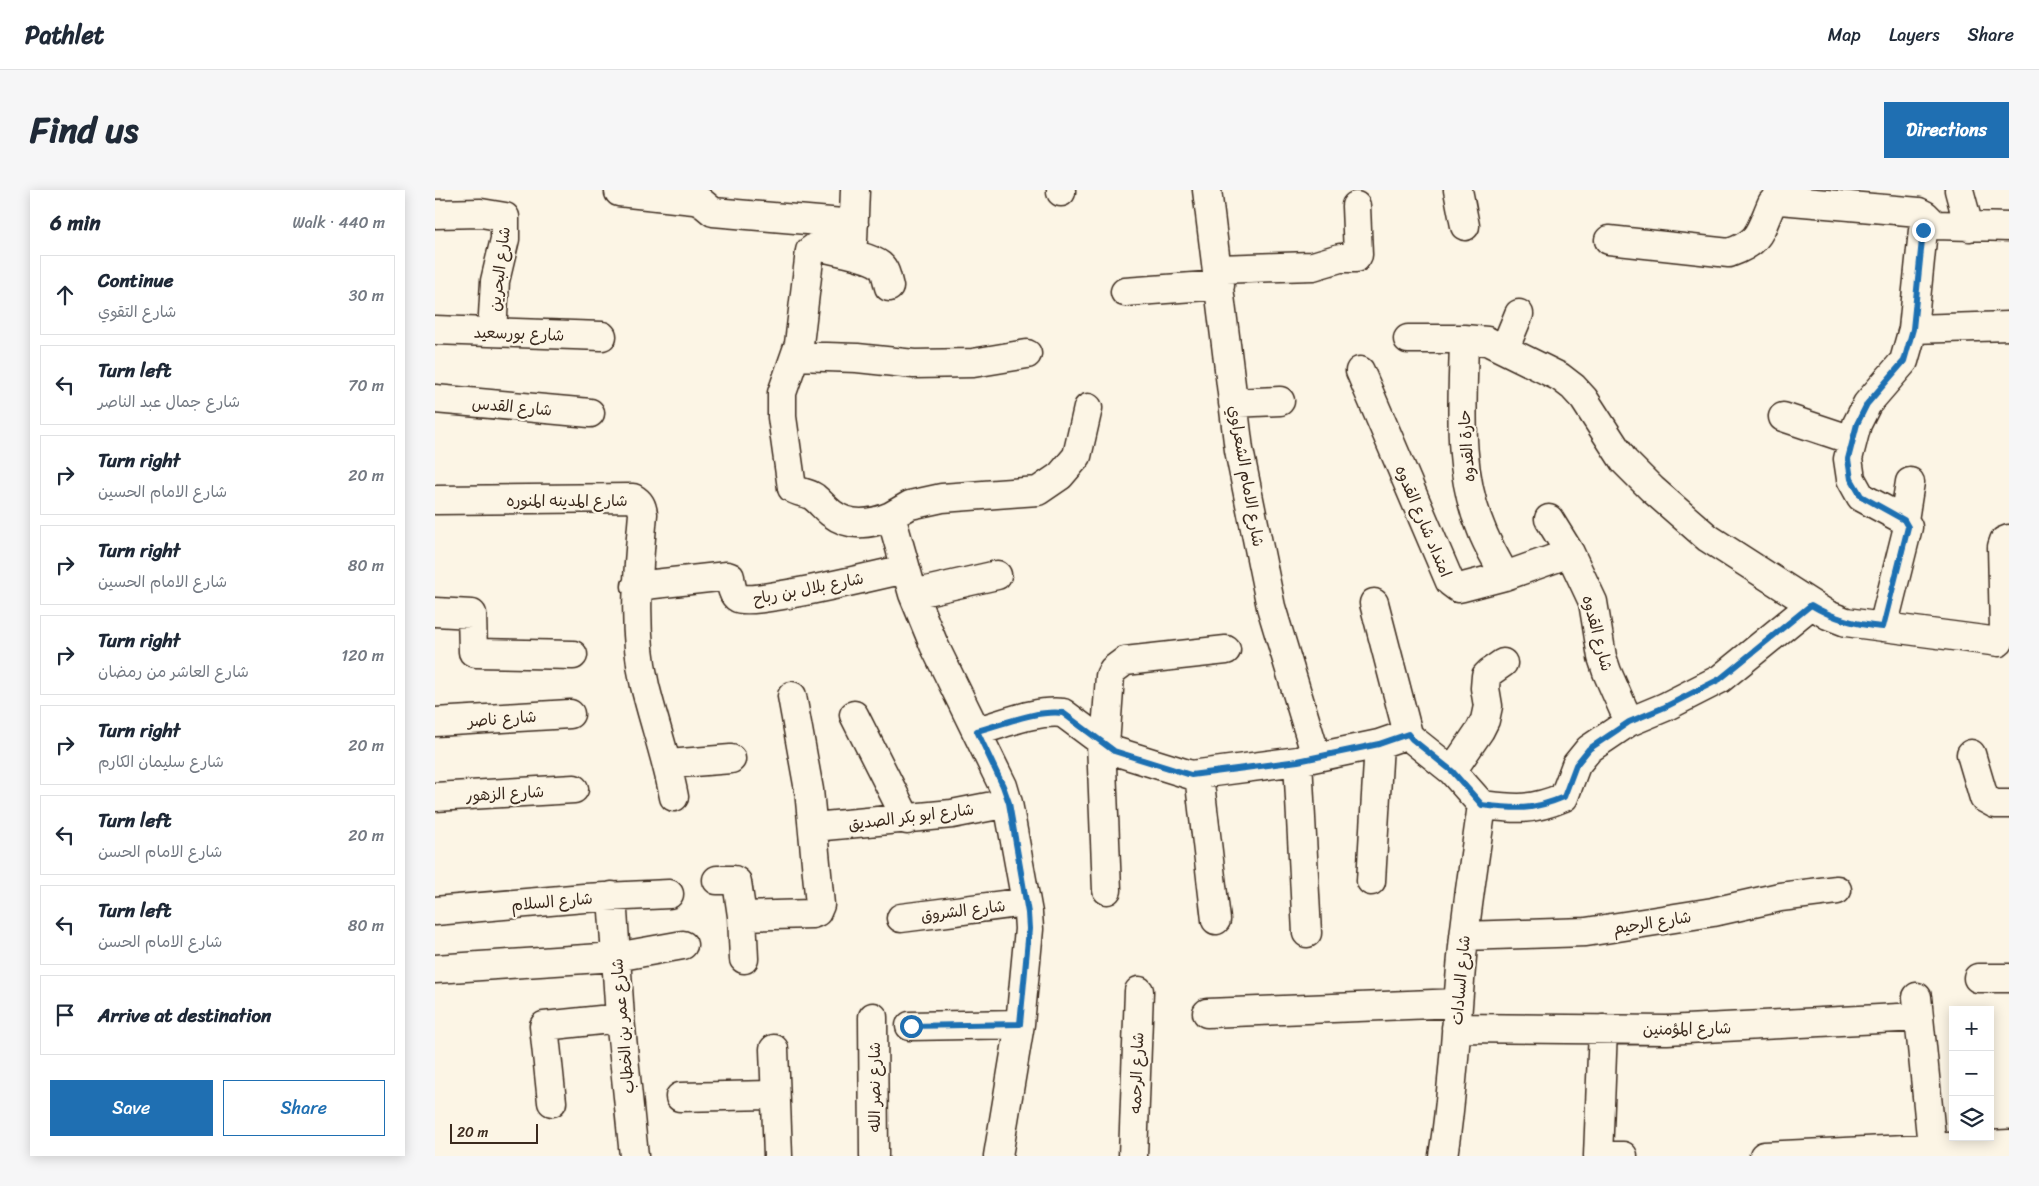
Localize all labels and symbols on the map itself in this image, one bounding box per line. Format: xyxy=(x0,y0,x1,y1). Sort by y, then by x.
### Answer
route end xyxy=(1912,219,1935,242)
street label: شارع البحرين xyxy=(480,225,519,313)
street label: شارع بورسعيد xyxy=(473,317,565,350)
street label: شارع القدس xyxy=(471,389,553,424)
street label: شارع الامام الشعراوي xyxy=(1220,403,1273,549)
street label: حارة القدوه xyxy=(1450,409,1483,483)
street label: امتداد شارع القدوه xyxy=(1387,460,1460,582)
street label: شارع المدينه المنوره xyxy=(506,486,628,515)
street label: شارع بلال بن رباح xyxy=(750,564,866,613)
street label: شارع القدوه xyxy=(1573,592,1622,674)
street label: شارع ناصر xyxy=(465,702,537,736)
street label: شارع الزهور xyxy=(464,777,545,810)
street label: شارع ابو بكر الصديق xyxy=(847,794,976,839)
street label: شارع السلام xyxy=(510,883,594,920)
street label: شارع الشروق xyxy=(919,891,1007,930)
street label: شارع الرحيم xyxy=(1611,902,1693,943)
street label: شارع السادات xyxy=(1442,934,1479,1026)
street label: شارع عمر بن الخطاب xyxy=(602,957,643,1095)
street label: شارع المؤمنين xyxy=(1643,1013,1732,1044)
route start xyxy=(900,1015,923,1038)
street label: شارع الرحمه xyxy=(1121,1032,1152,1114)
street label: شارع نصر الله xyxy=(860,1042,889,1132)
scale bar xyxy=(450,1121,537,1144)

